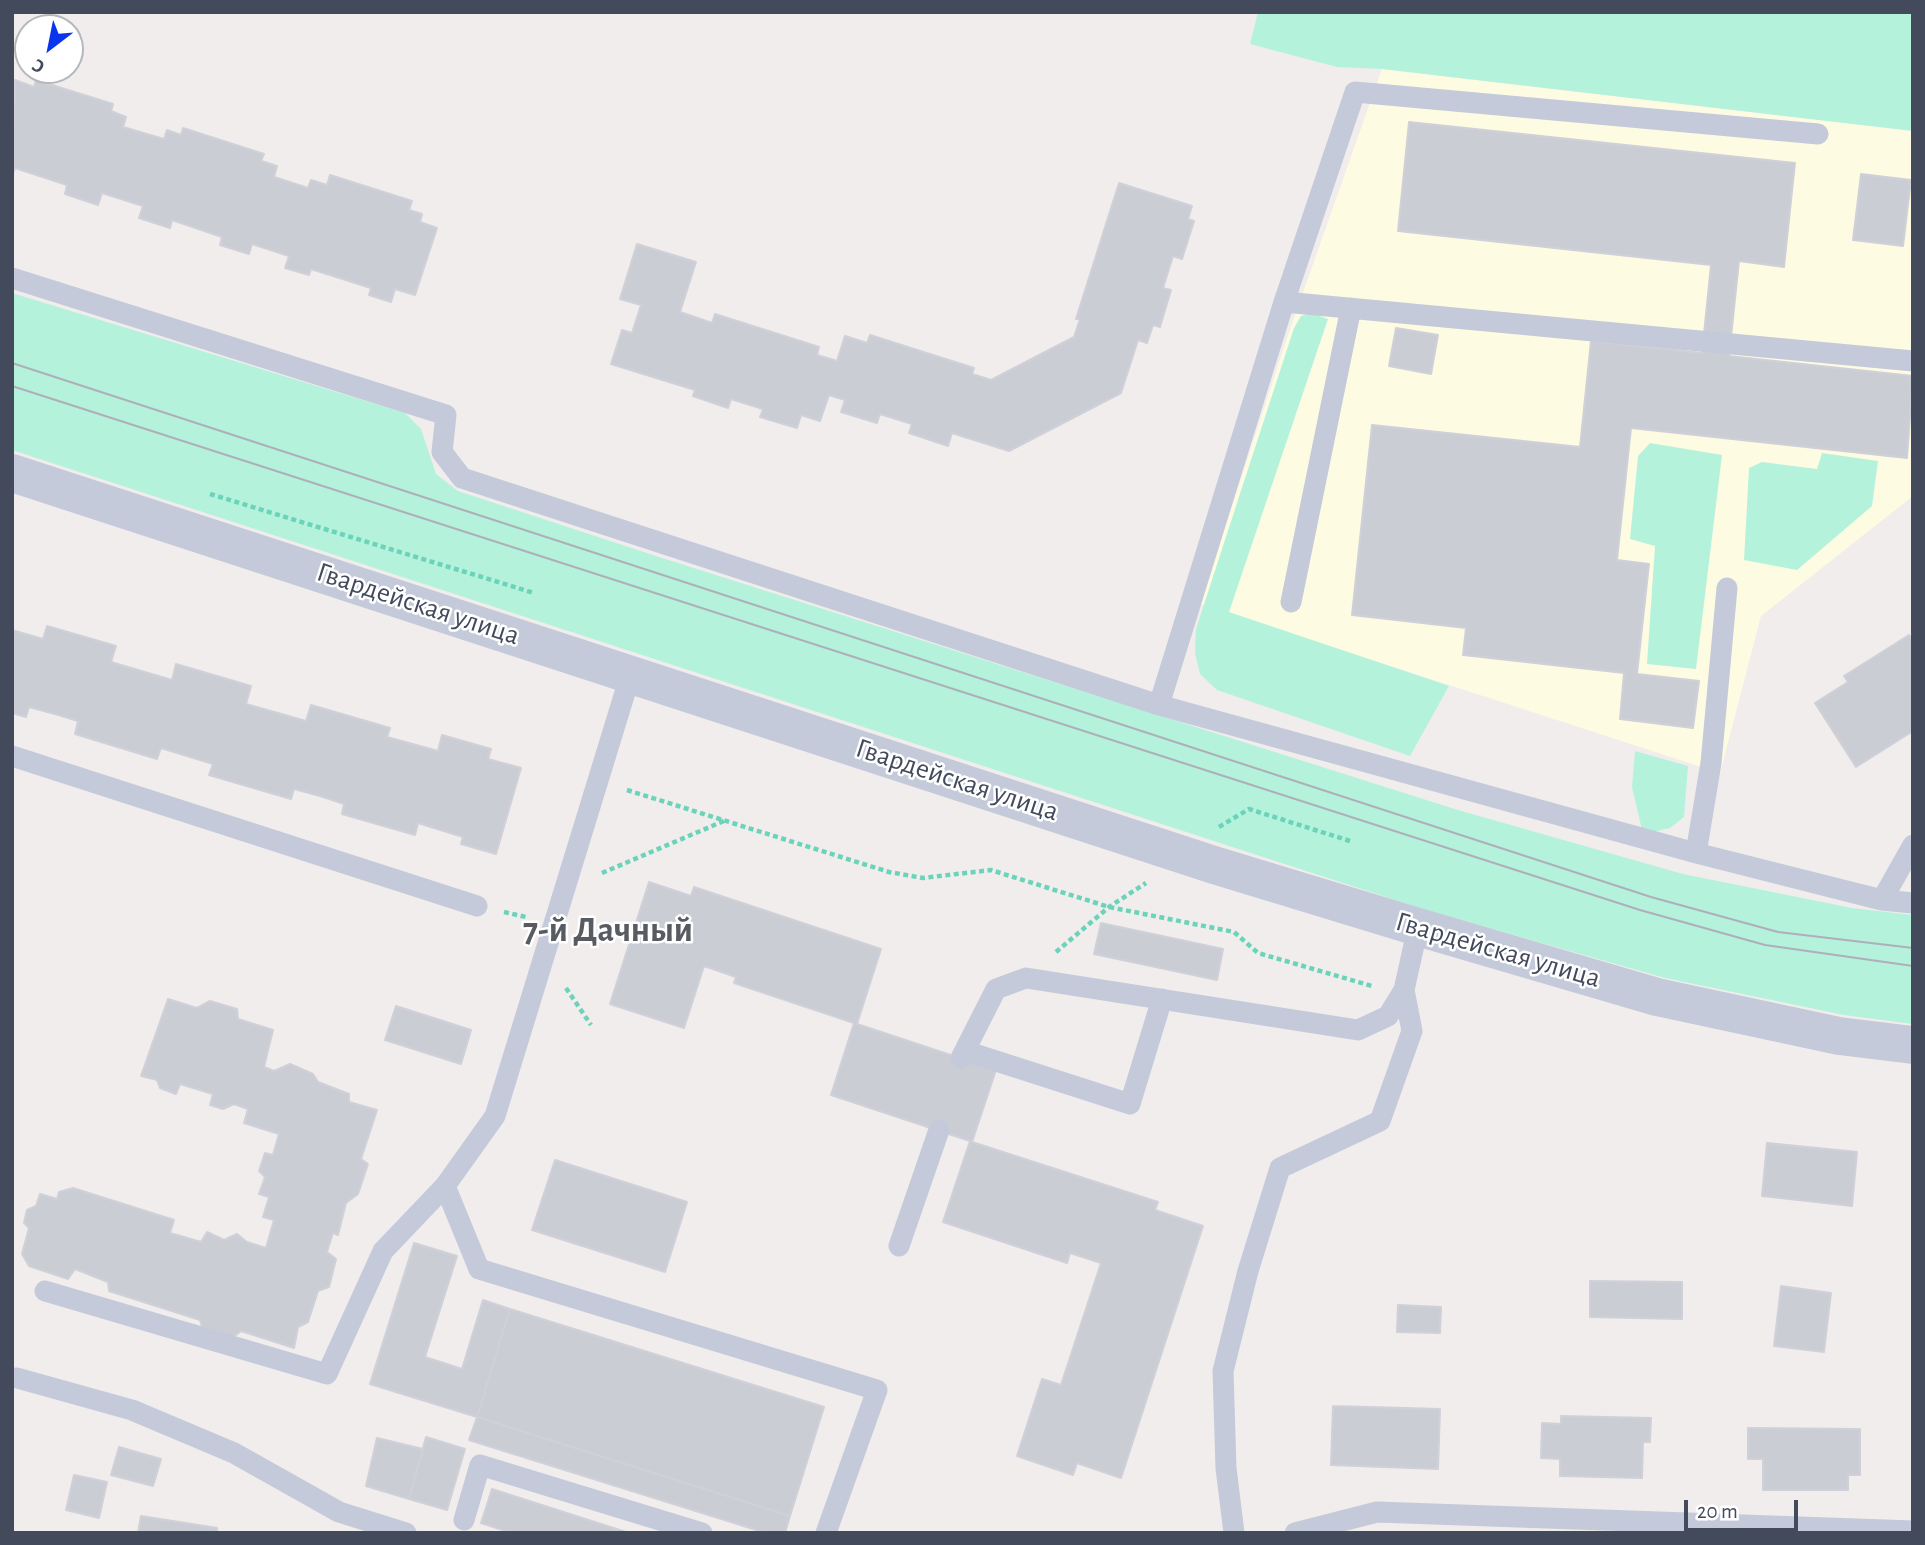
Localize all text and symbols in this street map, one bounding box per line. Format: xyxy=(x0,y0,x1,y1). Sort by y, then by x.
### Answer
north arrow xyxy=(14,14,84,84)
text: С xyxy=(29,55,48,76)
street label: Гвардейская улица xyxy=(312,555,524,653)
street label: Гвардейская улица xyxy=(851,731,1063,829)
street label: Гвардейская улица xyxy=(1392,905,1604,995)
district label: 7-й Дачный xyxy=(523,909,693,951)
scale bar xyxy=(1687,1486,1801,1530)
text: 20 m xyxy=(1697,1501,1738,1522)

